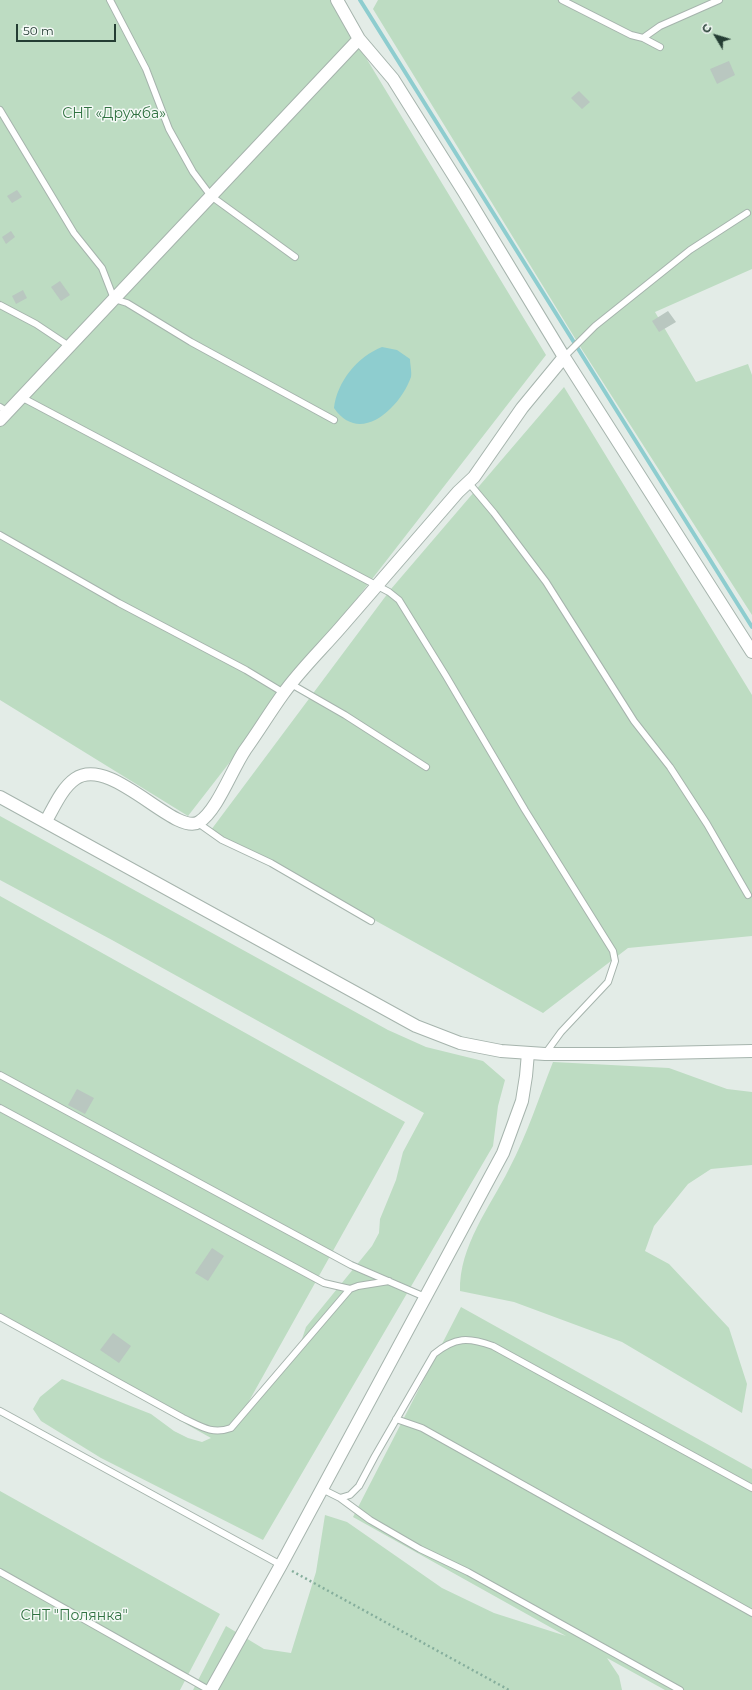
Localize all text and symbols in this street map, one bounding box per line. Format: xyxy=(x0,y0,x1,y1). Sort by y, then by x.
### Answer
scale bar xyxy=(18,16,118,42)
north arrow xyxy=(696,16,736,56)
text: С xyxy=(699,21,715,36)
text: 50 m xyxy=(23,23,54,38)
park label: СНТ «Дружба» xyxy=(62,106,166,122)
park label: СНТ "Полянка" xyxy=(20,1608,128,1624)

